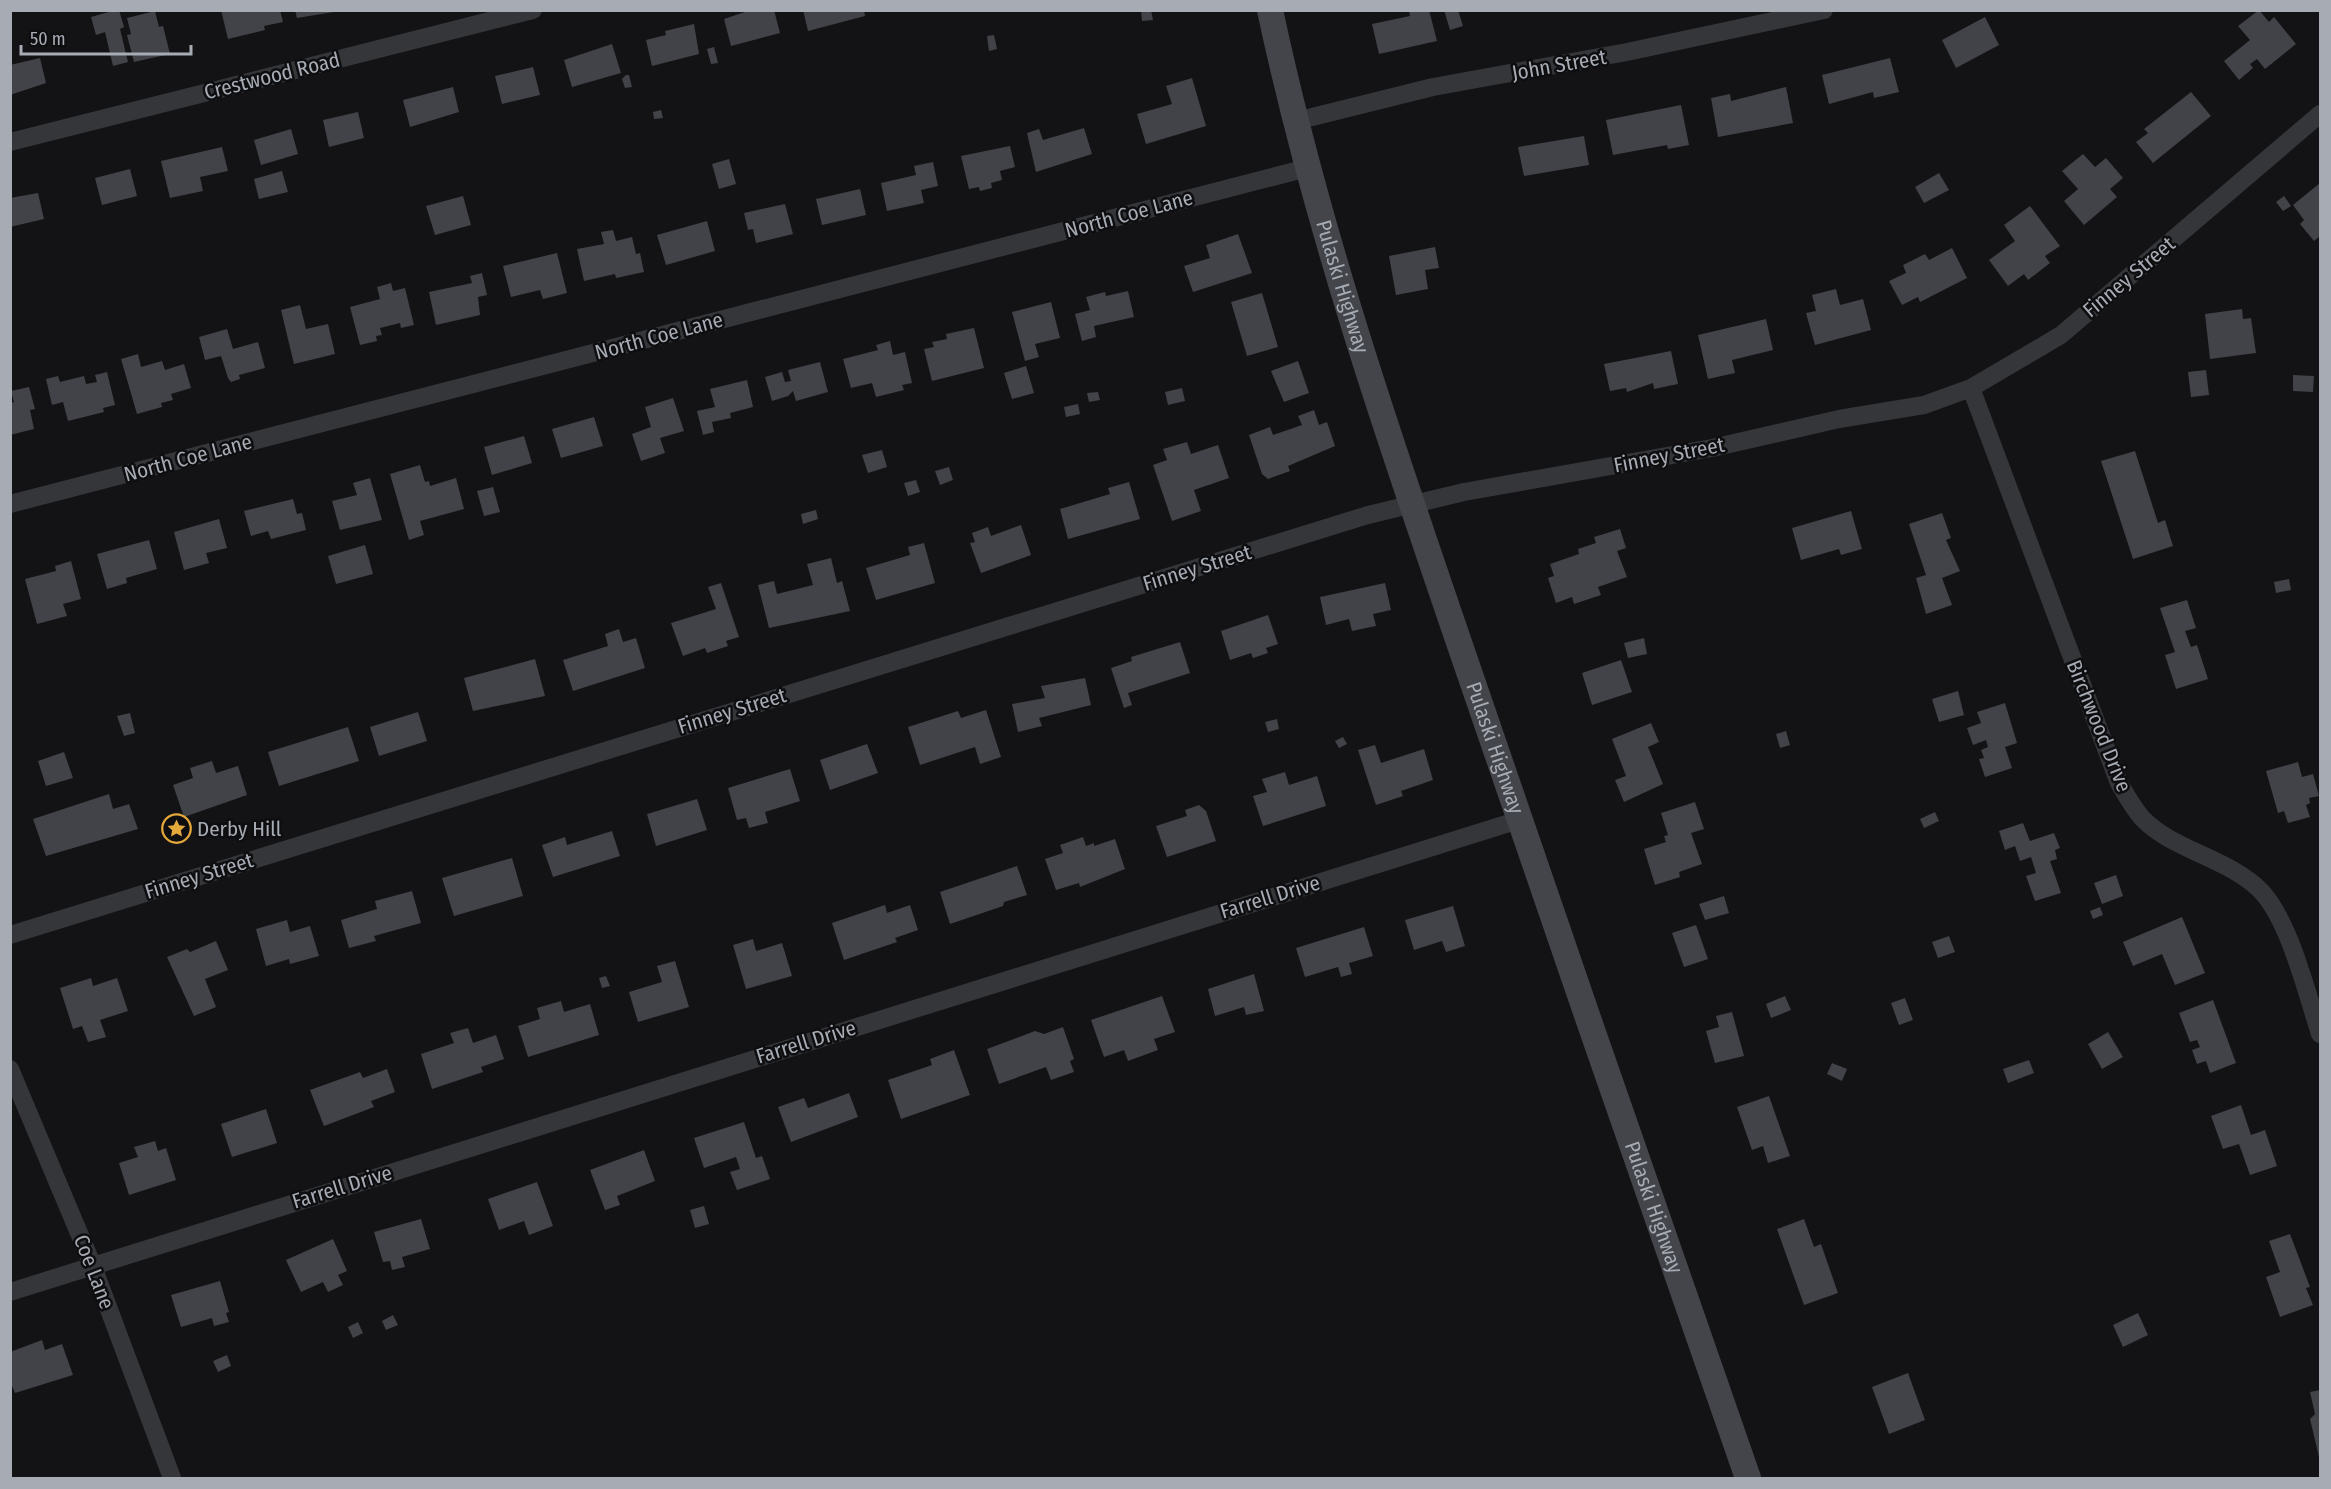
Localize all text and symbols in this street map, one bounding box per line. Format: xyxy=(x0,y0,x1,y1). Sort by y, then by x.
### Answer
scale bar xyxy=(21,18,190,56)
text: 50 m xyxy=(30,28,66,50)
street label: John Street xyxy=(1510,44,1608,86)
street label: Crestwood Road xyxy=(201,47,343,105)
street label: North Coe Lane xyxy=(1062,184,1196,244)
street label: Pulaski Highway xyxy=(1310,217,1375,357)
street label: Finney Street xyxy=(2078,231,2180,323)
street label: North Coe Lane xyxy=(592,306,726,366)
street label: North Coe Lane xyxy=(121,428,255,488)
street label: Finney Street xyxy=(1611,432,1727,478)
street label: Finney Street xyxy=(1140,539,1255,597)
street label: Birchwood Drive xyxy=(2061,656,2137,796)
street label: Pulaski Highway xyxy=(1460,679,1530,818)
street label: Finney Street xyxy=(675,682,790,740)
place icon: Derby Hill xyxy=(160,813,192,845)
place label: Derby Hill xyxy=(197,816,282,842)
street label: Finney Street xyxy=(142,847,257,905)
street label: Farrell Drive xyxy=(1217,869,1323,925)
street label: Farrell Drive xyxy=(753,1014,859,1070)
street label: Pulaski Highway xyxy=(1619,1138,1689,1277)
street label: Farrell Drive xyxy=(289,1159,395,1215)
street label: Coe Lane xyxy=(68,1231,120,1313)

